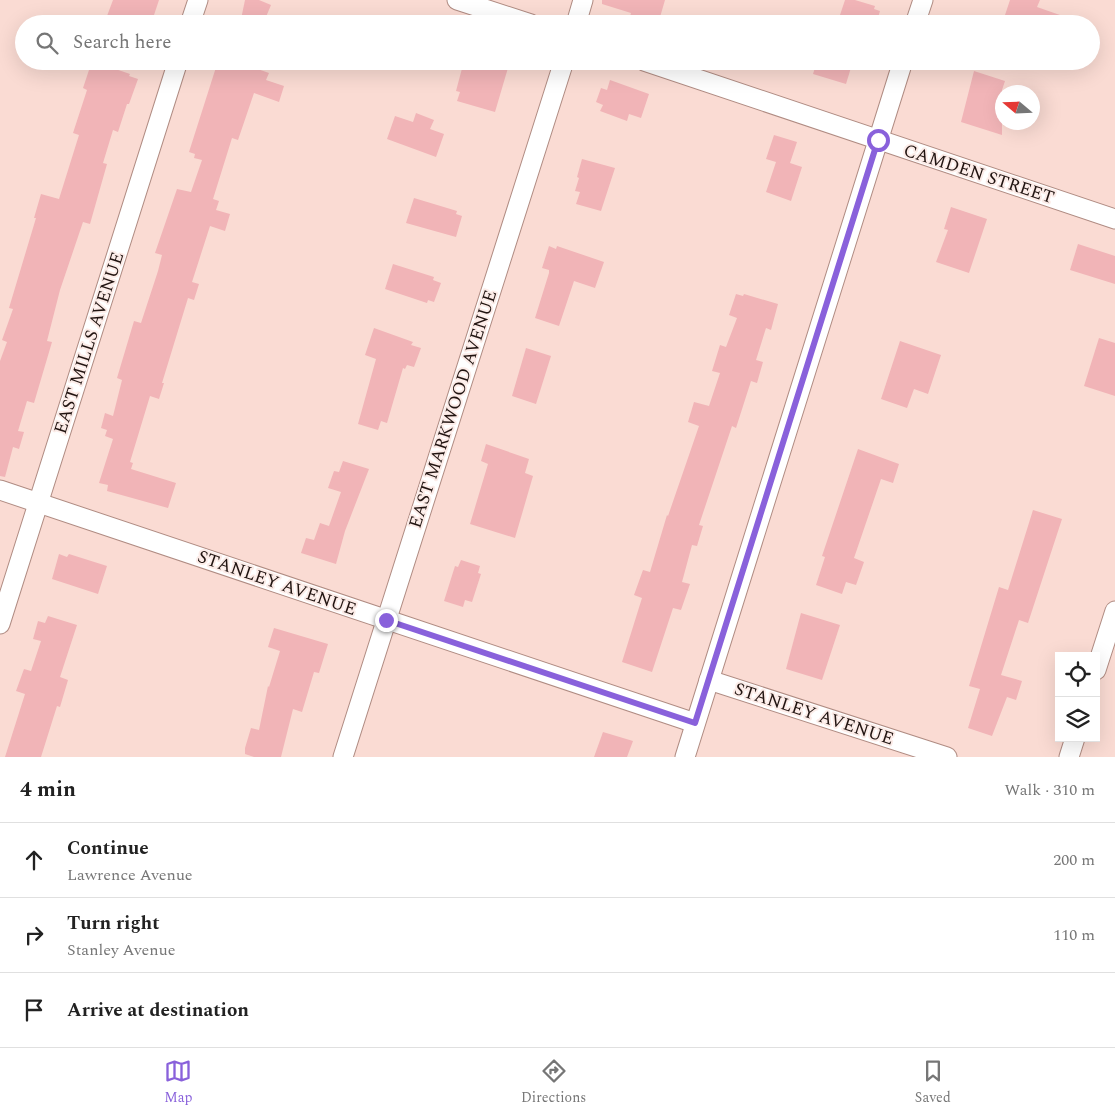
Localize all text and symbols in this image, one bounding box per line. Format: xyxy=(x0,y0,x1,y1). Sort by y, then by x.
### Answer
search box xyxy=(15,15,1100,70)
text: Search here xyxy=(73,28,172,57)
icon: search xyxy=(33,29,61,57)
north arrow xyxy=(995,85,1040,130)
route start xyxy=(867,129,890,152)
street label: CAMDEN STREET xyxy=(900,137,1058,211)
street label: EAST MILLS AVENUE xyxy=(47,249,131,437)
street label: EAST MARKWOOD AVENUE xyxy=(402,286,504,532)
street label: STANLEY AVENUE xyxy=(194,543,360,623)
route end xyxy=(375,609,398,632)
map controls xyxy=(1055,652,1100,742)
button: locate xyxy=(1055,652,1100,697)
street label: STANLEY AVENUE xyxy=(731,675,897,753)
button: layers xyxy=(1055,697,1100,742)
text: 4 min xyxy=(20,774,76,806)
text: Walk · 310 m xyxy=(1004,778,1095,802)
text: Continue xyxy=(67,834,149,863)
icon: ahead xyxy=(20,846,48,874)
text: 200 m xyxy=(1053,848,1095,872)
text: Lawrence Avenue xyxy=(67,863,193,887)
text: Turn right xyxy=(67,909,160,938)
icon: right xyxy=(20,921,48,949)
text: 110 m xyxy=(1053,923,1095,947)
text: Stanley Avenue xyxy=(67,938,175,962)
icon: arrive xyxy=(20,996,48,1024)
text: Arrive at destination xyxy=(67,996,249,1025)
tab: Map xyxy=(164,1057,192,1108)
tab: Directions xyxy=(521,1057,586,1108)
tab: Saved xyxy=(915,1057,951,1108)

